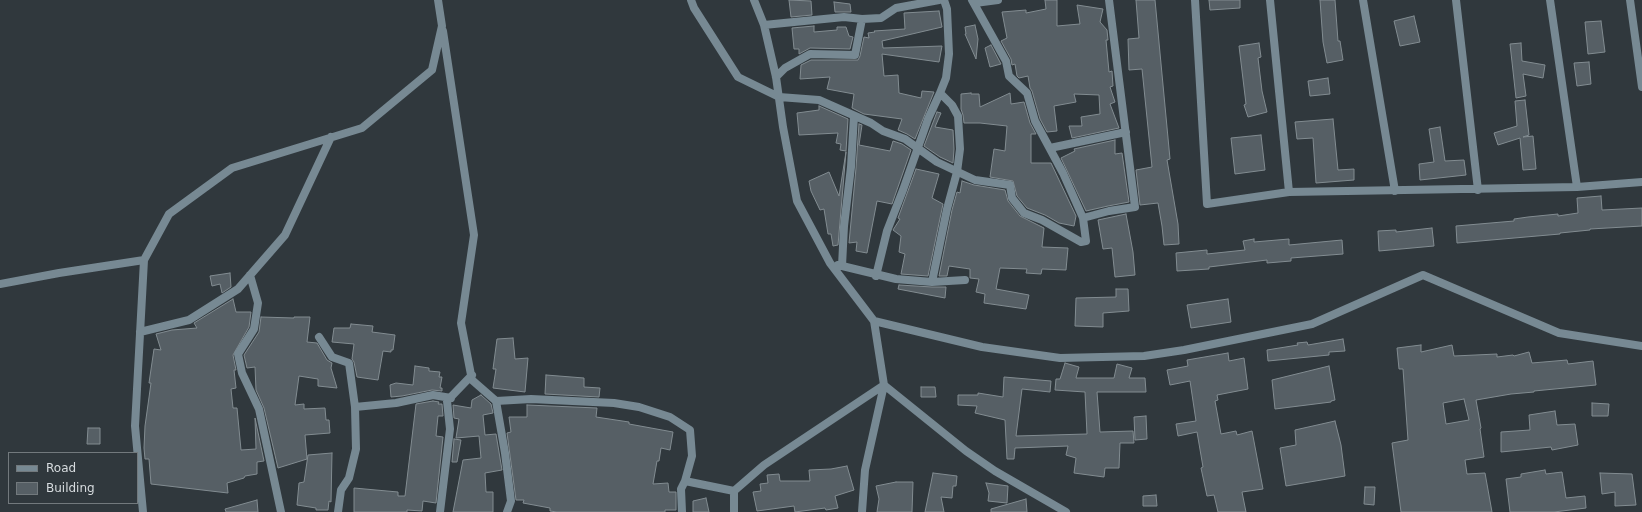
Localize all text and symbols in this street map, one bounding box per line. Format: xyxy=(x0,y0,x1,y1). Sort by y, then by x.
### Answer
legend xyxy=(8,452,138,504)
text: Road xyxy=(46,461,76,475)
text: Building xyxy=(46,481,95,495)

